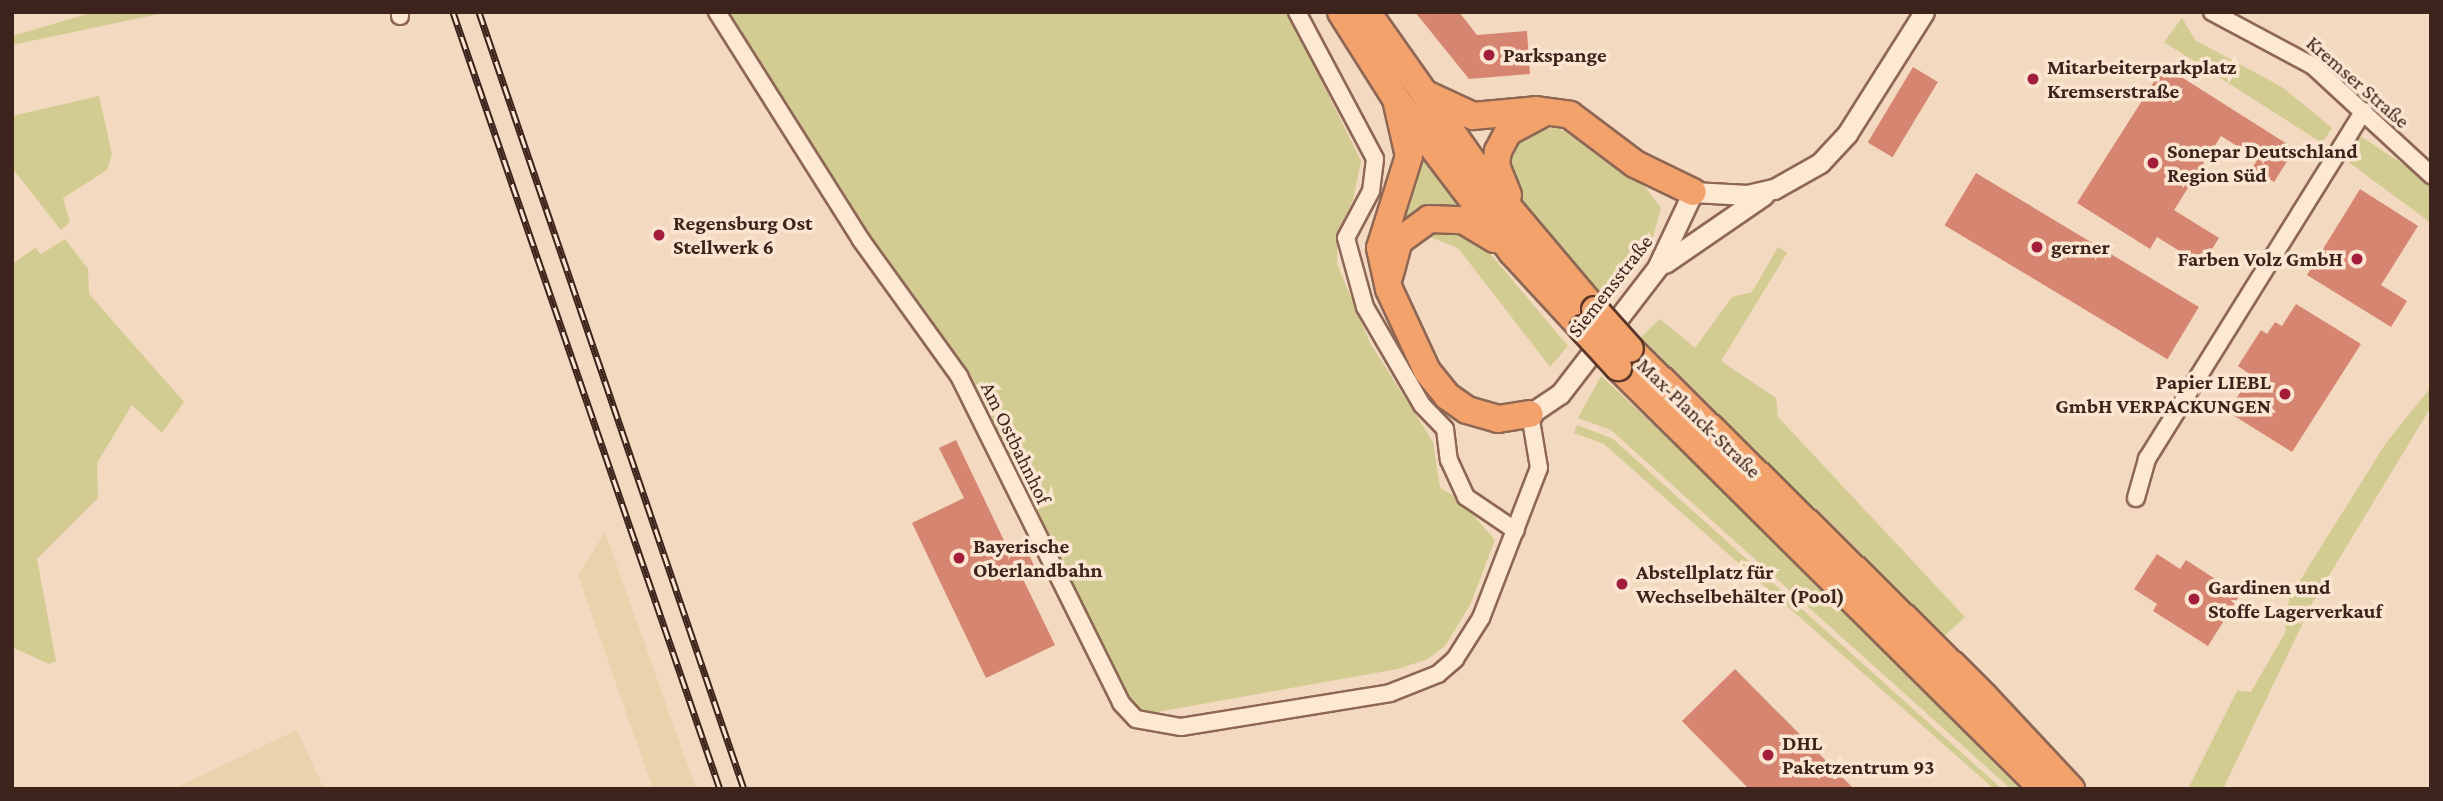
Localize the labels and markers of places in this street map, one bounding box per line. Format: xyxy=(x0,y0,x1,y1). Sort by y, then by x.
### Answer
place label: Parkspange xyxy=(1503,42,1607,68)
marker: Parkspange xyxy=(1481,47,1497,63)
place label: Mitarbeiterparkplatz Kremserstraße xyxy=(2047,54,2236,104)
marker: Mitarbeiterparkplatz Kremserstraße xyxy=(2025,71,2041,87)
place label: Sonepar Deutschland Region Süd xyxy=(2167,138,2358,188)
marker: Sonepar Deutschland Region Süd xyxy=(2145,155,2161,171)
place label: Regensburg Ost Stellwerk 6 xyxy=(673,210,813,260)
marker: Regensburg Ost Stellwerk 6 xyxy=(651,227,667,243)
place label: gerner xyxy=(2051,234,2110,260)
marker: gerner xyxy=(2029,239,2045,255)
place label: Farben Volz GmbH xyxy=(2178,246,2343,272)
marker: Farben Volz GmbH xyxy=(2349,251,2365,267)
place label: Papier LIEBL GmbH VERPACKUNGEN xyxy=(2055,369,2271,419)
marker: Papier LIEBL GmbH VERPACKUNGEN xyxy=(2277,386,2293,402)
place label: Bayerische Oberlandbahn xyxy=(973,533,1103,583)
marker: Bayerische Oberlandbahn xyxy=(951,550,967,566)
place label: Abstellplatz für Wechselbehälter (Pool) xyxy=(1636,559,1845,609)
place label: Gardinen und Stoffe Lagerverkauf xyxy=(2208,574,2382,624)
marker: Abstellplatz für Wechselbehälter (Pool) xyxy=(1614,576,1630,592)
marker: Gardinen und Stoffe Lagerverkauf xyxy=(2186,591,2202,607)
place label: DHL Paketzentrum 93 xyxy=(1782,730,1935,780)
marker: DHL Paketzentrum 93 xyxy=(1760,747,1776,763)

